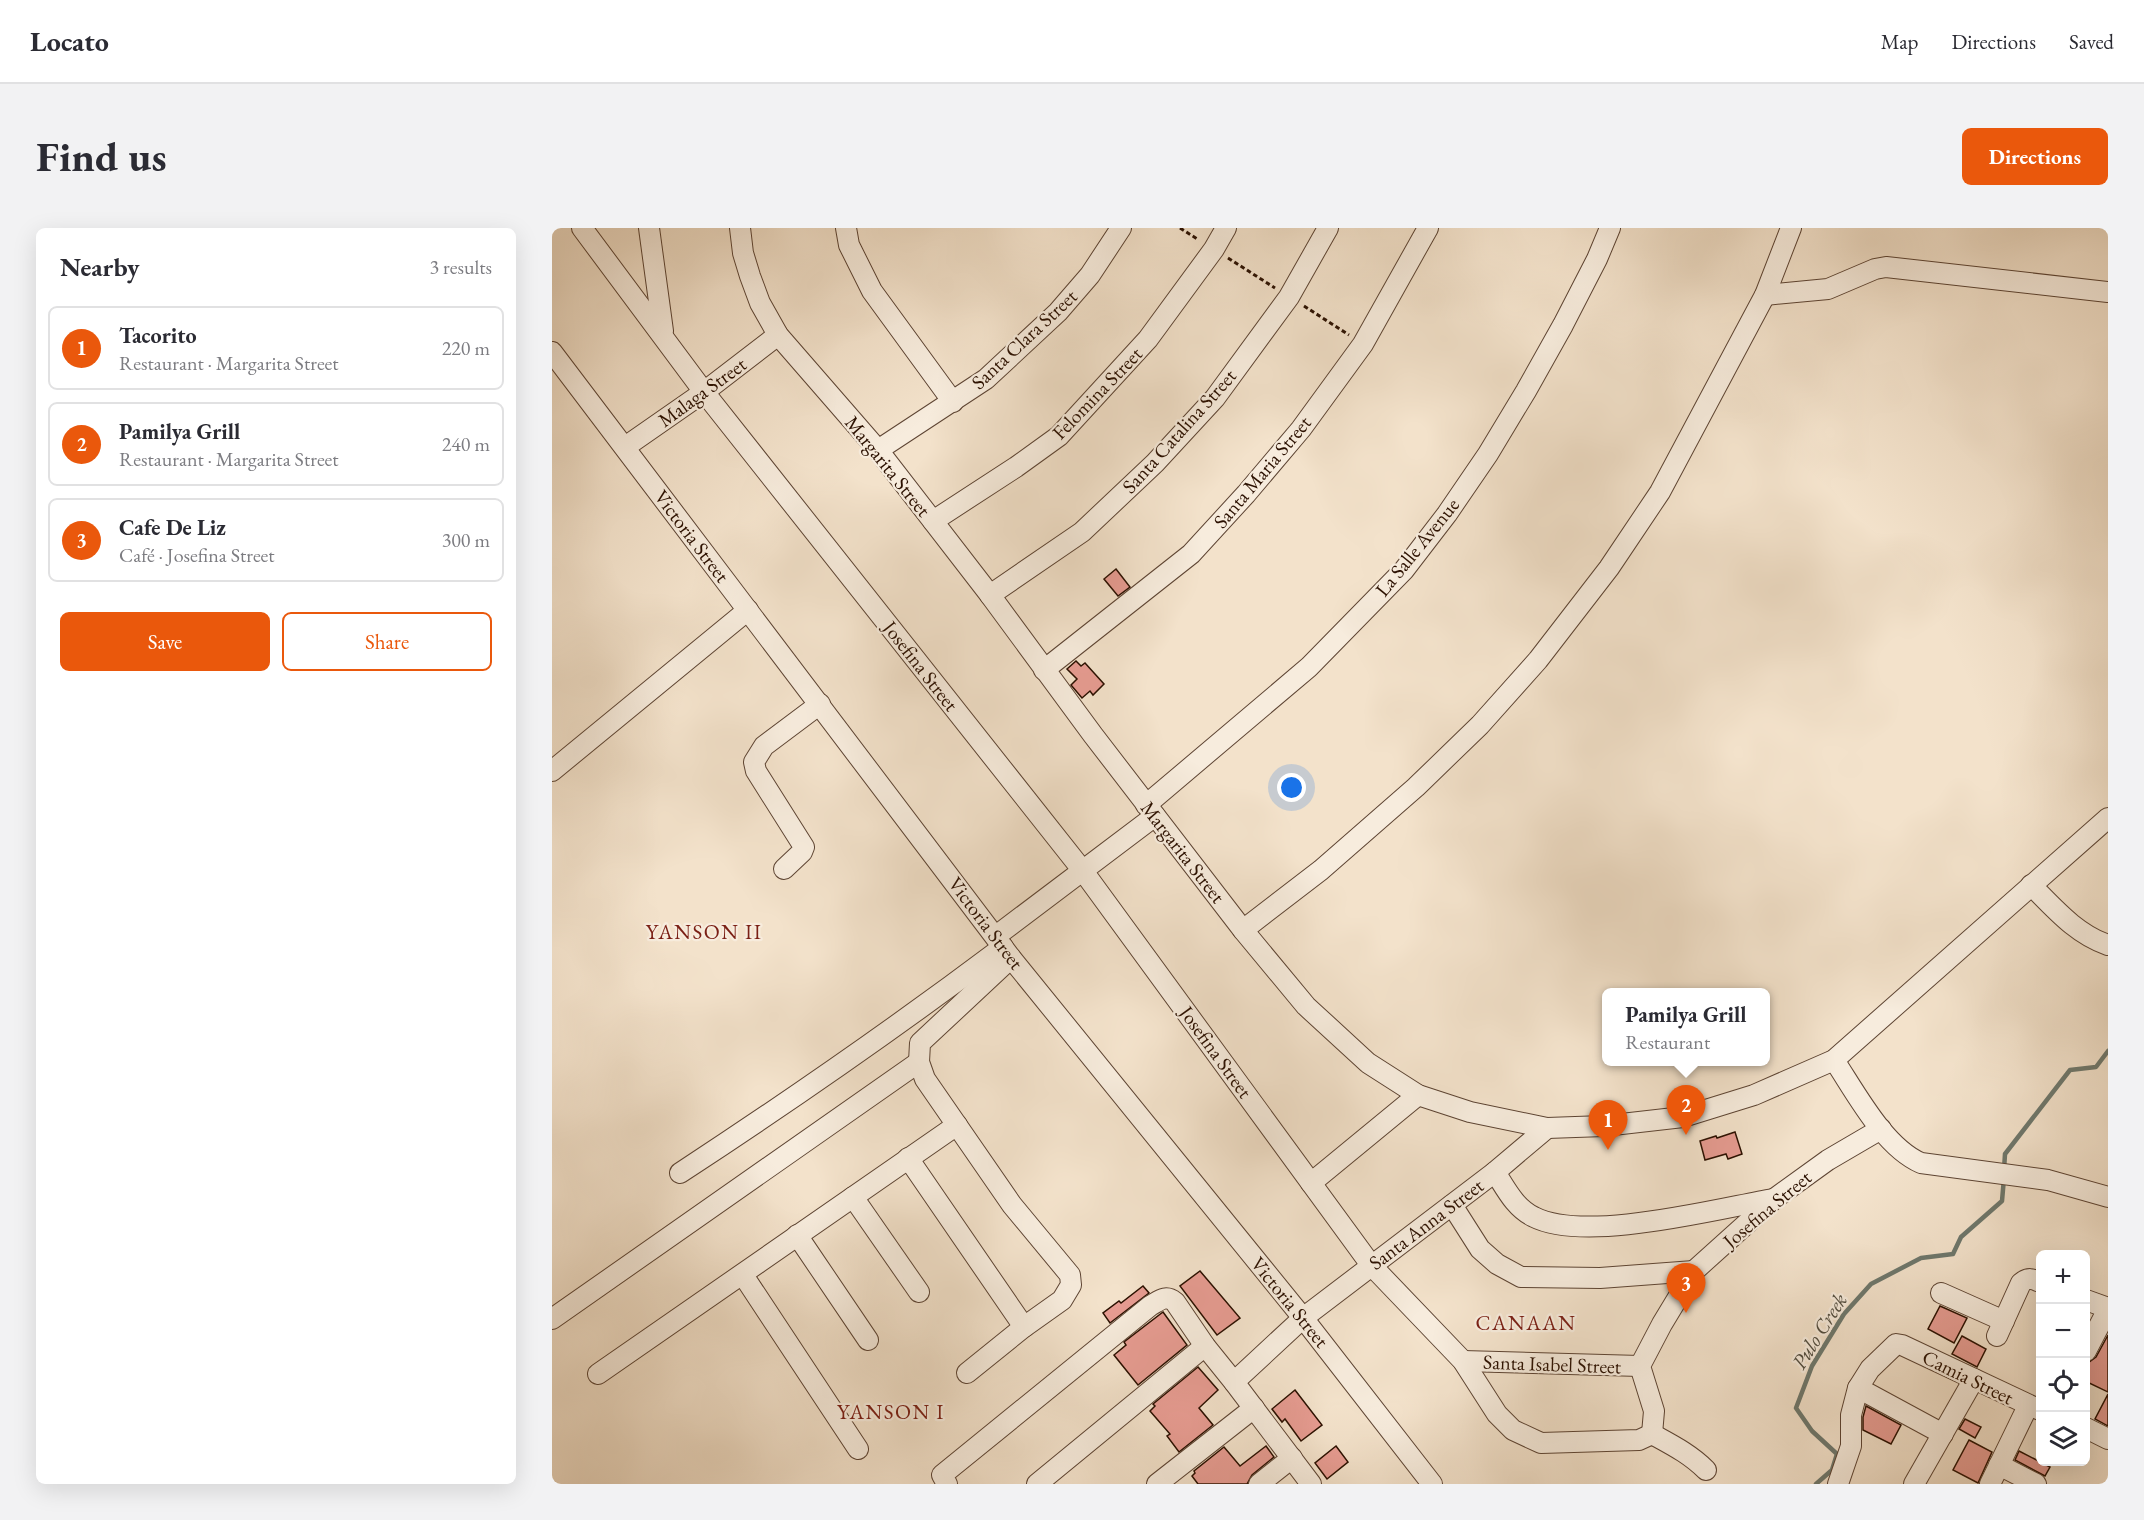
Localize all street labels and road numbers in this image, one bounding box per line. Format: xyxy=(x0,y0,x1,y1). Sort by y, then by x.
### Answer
street label: Santa Clara Street xyxy=(966,283,1083,395)
street label: Felomina Street xyxy=(1046,341,1148,445)
street label: Malaga Street xyxy=(653,351,752,433)
street label: Santa Catalina Street xyxy=(1116,363,1242,499)
street label: Margarita Street xyxy=(839,410,937,522)
street label: Santa Maria Street xyxy=(1207,410,1317,534)
street label: Victoria Street xyxy=(649,484,736,588)
street label: La Salle Avenue xyxy=(1369,492,1465,602)
street label: Josefina Street xyxy=(876,614,965,717)
street label: Margarita Street xyxy=(1135,796,1231,909)
street label: Victoria Street xyxy=(943,871,1030,975)
street label: Josefina Street xyxy=(1173,999,1259,1104)
street label: Josefina Street xyxy=(1716,1164,1817,1255)
street label: Santa Anna Street xyxy=(1363,1172,1489,1276)
street label: Victoria Street xyxy=(1245,1251,1335,1353)
street label: Camia Street xyxy=(1918,1344,2019,1411)
street label: Santa Isabel Street xyxy=(1482,1349,1622,1379)

